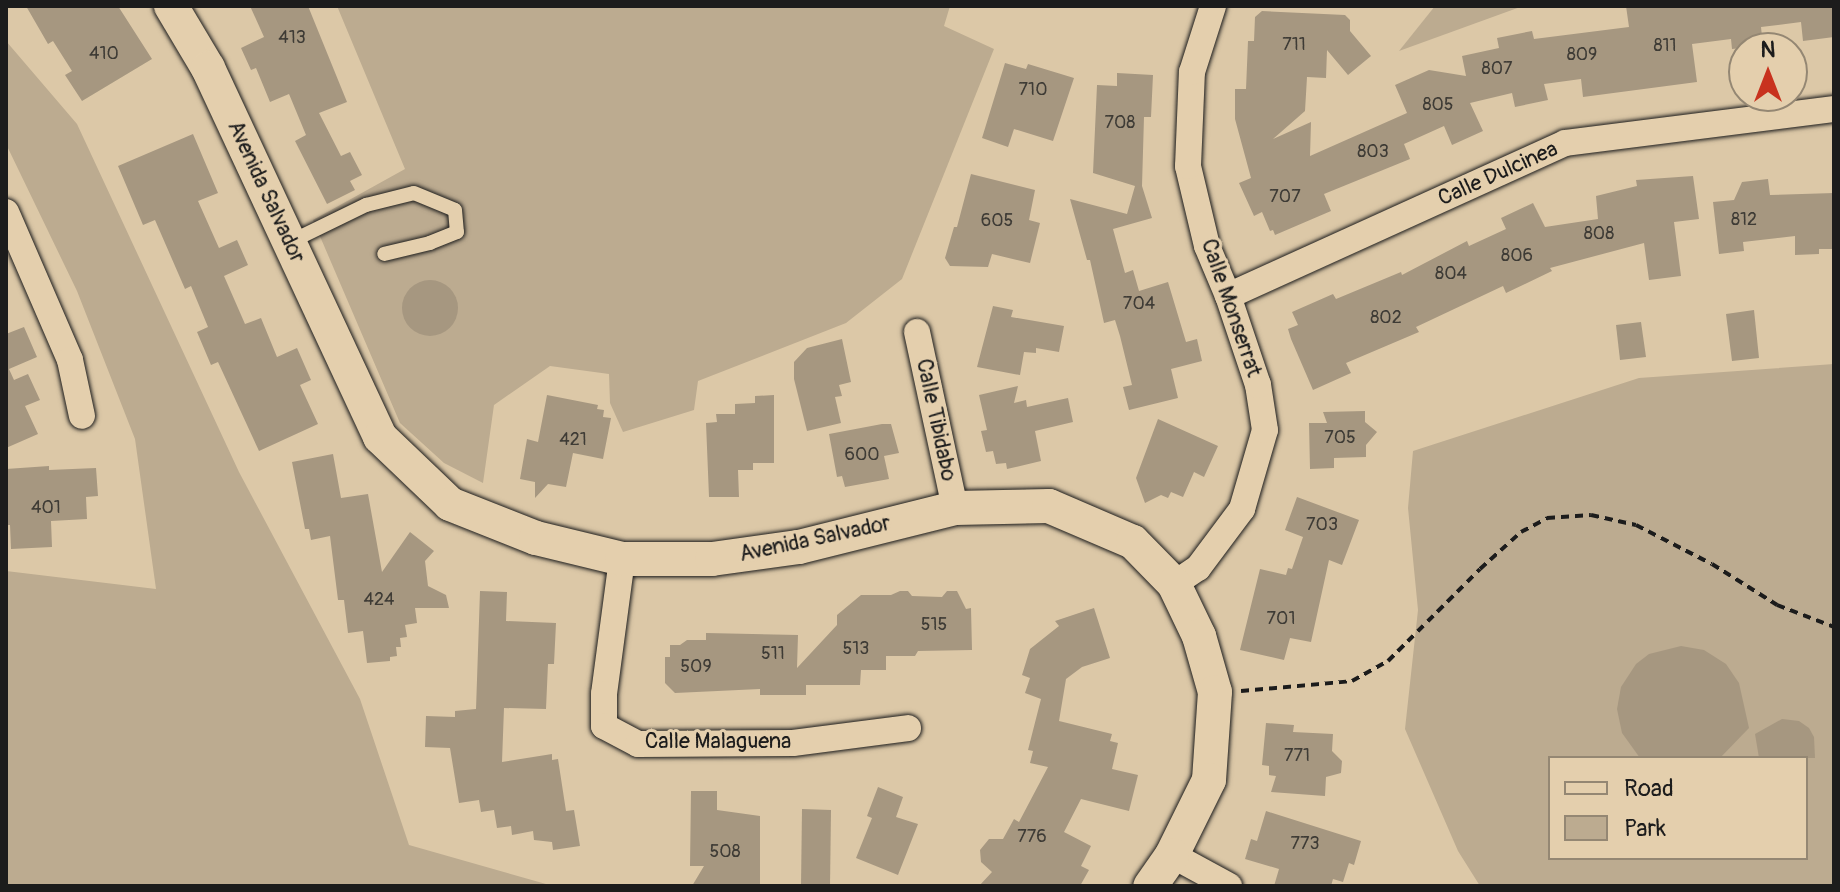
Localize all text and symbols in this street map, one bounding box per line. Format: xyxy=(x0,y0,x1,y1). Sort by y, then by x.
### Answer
house number: 413 xyxy=(278,27,306,49)
north arrow xyxy=(1728,32,1808,112)
house number: 711 xyxy=(1282,34,1306,56)
house number: 811 xyxy=(1653,35,1677,57)
text: N xyxy=(1761,36,1775,64)
house number: 410 xyxy=(89,43,119,65)
house number: 809 xyxy=(1567,44,1597,66)
house number: 807 xyxy=(1482,58,1512,80)
house number: 710 xyxy=(1019,79,1047,101)
house number: 805 xyxy=(1422,94,1454,116)
house number: 708 xyxy=(1105,112,1135,134)
street label: Avenida Salvador xyxy=(222,117,310,267)
street label: Calle Dulcinea xyxy=(1434,136,1562,212)
house number: 803 xyxy=(1357,141,1389,163)
house number: 707 xyxy=(1269,186,1301,208)
house number: 812 xyxy=(1731,209,1757,231)
house number: 605 xyxy=(981,210,1013,232)
house number: 808 xyxy=(1584,223,1614,245)
street label: Calle Monserrat xyxy=(1195,236,1267,380)
house number: 806 xyxy=(1501,245,1533,267)
house number: 804 xyxy=(1435,263,1467,285)
house number: 704 xyxy=(1123,293,1155,315)
house number: 802 xyxy=(1370,307,1402,329)
street label: Calle Tibidabo xyxy=(910,356,962,484)
house number: 705 xyxy=(1324,427,1356,449)
house number: 421 xyxy=(559,429,587,451)
house number: 600 xyxy=(844,444,880,466)
house number: 401 xyxy=(31,497,61,519)
street label: Avenida Salvador xyxy=(737,510,893,568)
house number: 703 xyxy=(1306,514,1338,536)
house number: 424 xyxy=(364,589,394,611)
house number: 701 xyxy=(1267,608,1295,630)
house number: 515 xyxy=(921,614,947,636)
house number: 513 xyxy=(843,638,869,660)
house number: 511 xyxy=(761,643,785,665)
house number: 509 xyxy=(680,656,712,678)
street label: Calle Malaguena xyxy=(645,729,791,755)
house number: 771 xyxy=(1284,745,1310,767)
legend xyxy=(1548,756,1808,860)
text: Road xyxy=(1624,774,1674,803)
text: Park xyxy=(1624,814,1666,843)
house number: 776 xyxy=(1017,826,1047,848)
house number: 773 xyxy=(1290,833,1320,855)
house number: 508 xyxy=(709,841,741,863)

